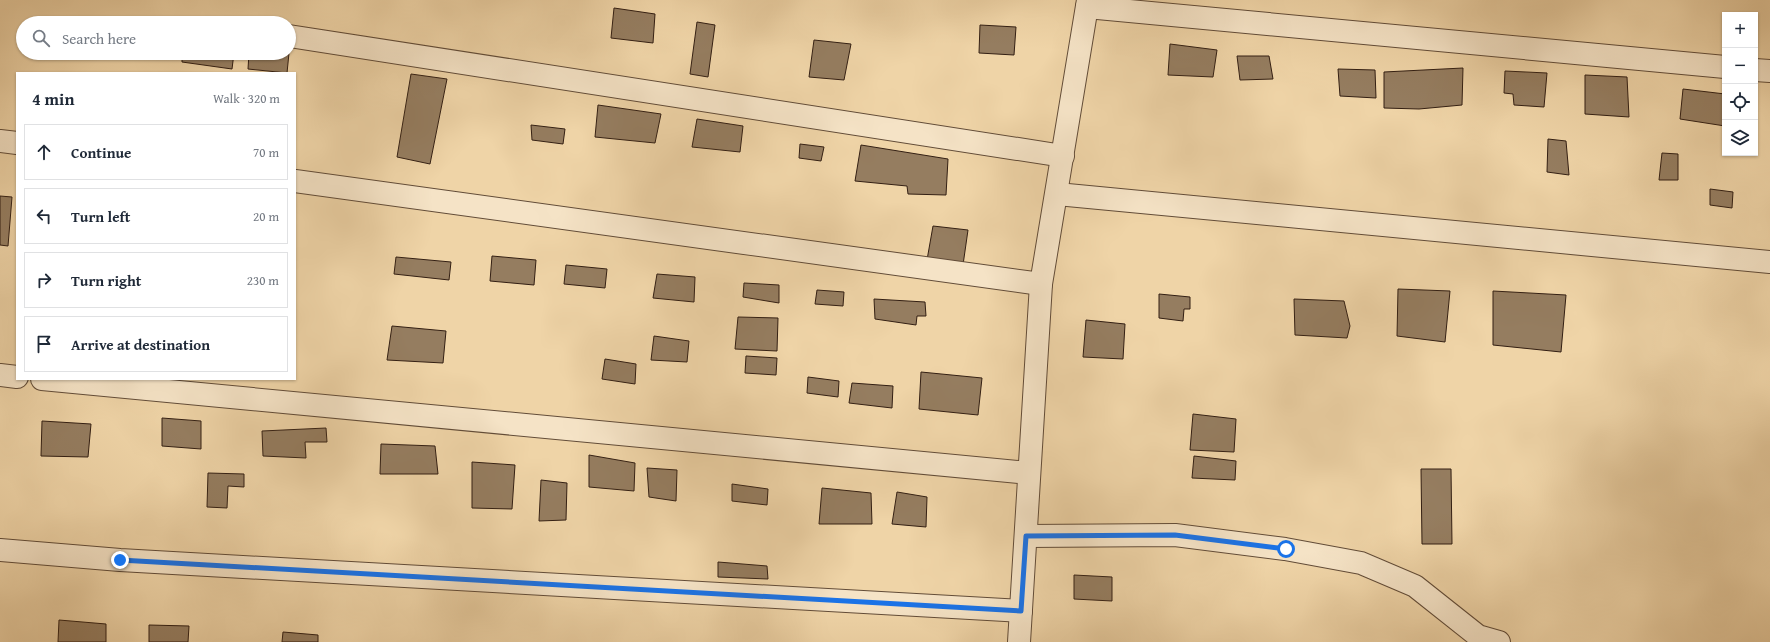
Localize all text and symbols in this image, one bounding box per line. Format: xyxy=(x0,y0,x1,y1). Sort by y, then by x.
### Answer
map controls xyxy=(1722,12,1758,156)
button: + xyxy=(1722,12,1758,48)
search box xyxy=(16,16,296,60)
icon: search xyxy=(30,27,52,49)
text: Search here xyxy=(62,28,136,49)
button: − xyxy=(1722,48,1758,84)
button: locate xyxy=(1722,84,1758,120)
text: 4 min xyxy=(32,86,74,111)
text: Walk · 320 m xyxy=(213,89,280,108)
button: layers xyxy=(1722,120,1758,156)
icon: ahead xyxy=(33,141,55,163)
text: Continue xyxy=(71,142,132,163)
text: 70 m xyxy=(253,143,279,162)
icon: left xyxy=(33,205,55,227)
text: Turn left xyxy=(71,206,130,227)
text: 20 m xyxy=(253,207,279,226)
icon: right xyxy=(33,269,55,291)
text: Turn right xyxy=(71,270,142,291)
text: 230 m xyxy=(247,271,279,290)
icon: arrive xyxy=(33,333,55,355)
text: Arrive at destination xyxy=(71,334,210,355)
route start xyxy=(1277,540,1295,558)
route end xyxy=(111,551,129,569)

